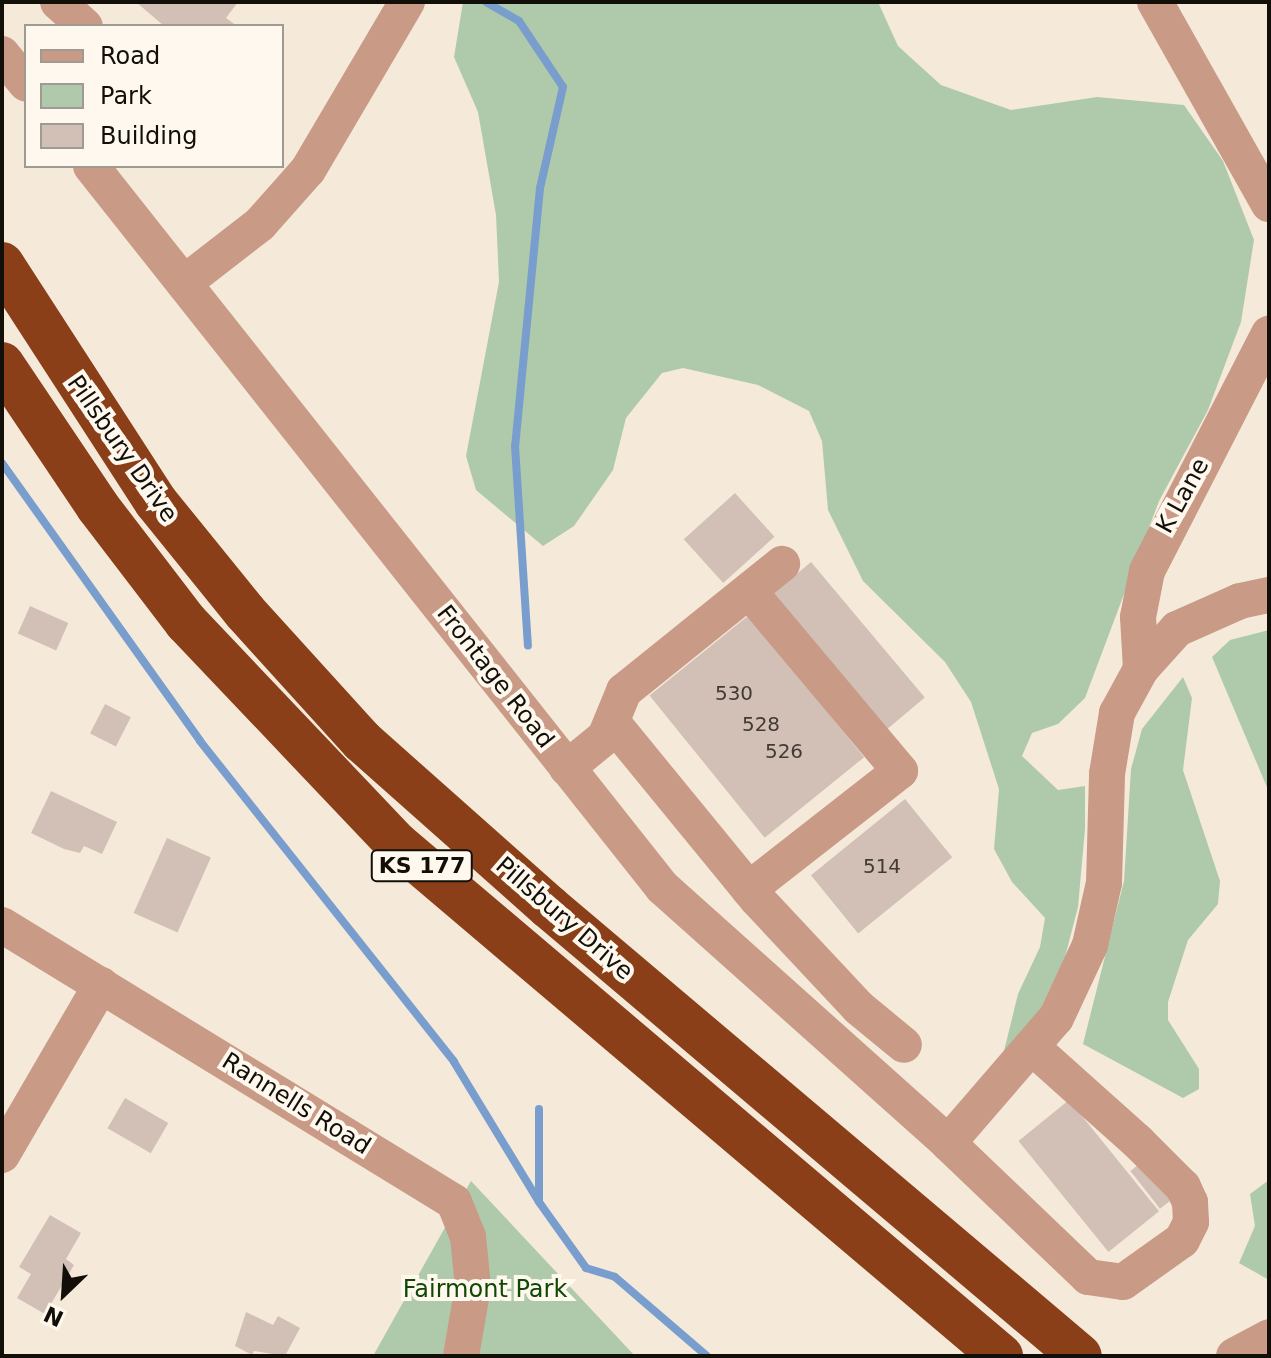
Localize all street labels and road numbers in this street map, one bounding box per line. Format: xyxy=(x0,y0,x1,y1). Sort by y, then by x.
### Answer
street label: Pillsbury Drive xyxy=(61,370,183,528)
street label: K Lane xyxy=(1151,453,1215,539)
street label: Frontage Road xyxy=(430,600,560,754)
road number: KS 177 xyxy=(370,848,474,884)
street label: Pillsbury Drive xyxy=(489,852,639,986)
street label: Rannells Road xyxy=(216,1047,376,1161)

